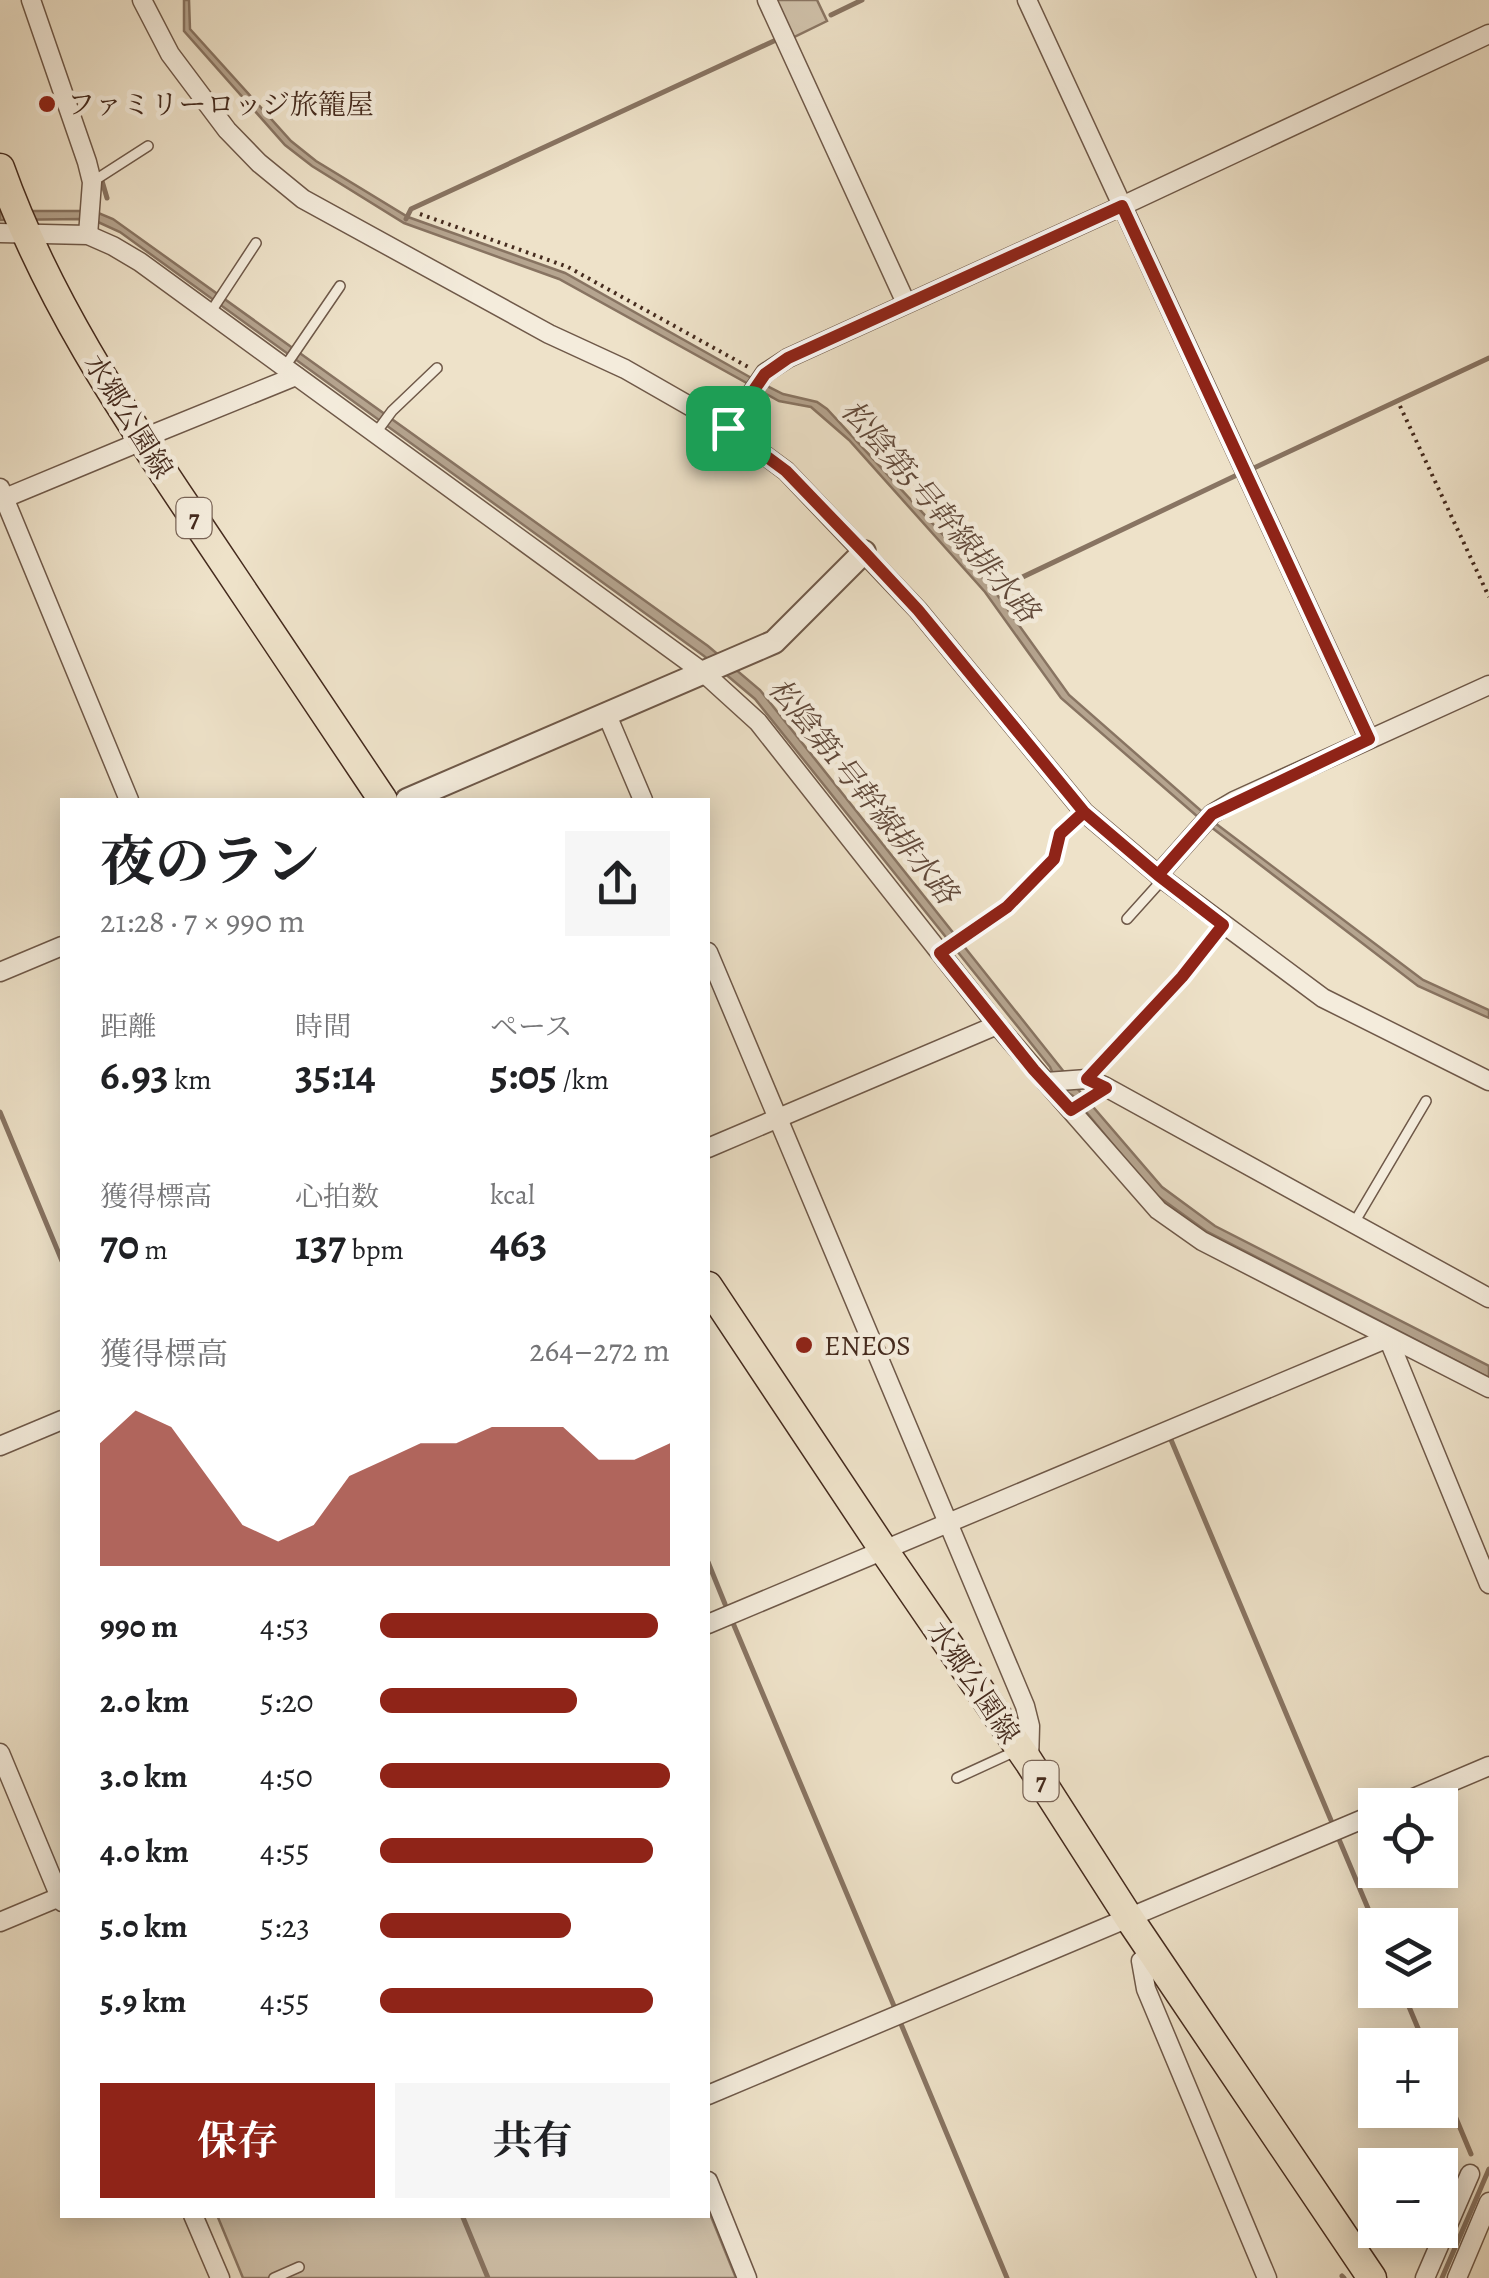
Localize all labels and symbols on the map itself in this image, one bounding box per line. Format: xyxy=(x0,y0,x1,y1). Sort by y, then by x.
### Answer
place label: ファミリーロッジ旅籠屋 xyxy=(67,86,374,124)
marker: ファミリーロッジ旅籠屋 xyxy=(36,93,58,115)
street label: 水郷公園線 xyxy=(75,347,181,486)
pin xyxy=(686,386,771,471)
water label: 松陰第5号幹線排水路 xyxy=(832,391,1049,632)
road number: 7 xyxy=(176,498,212,538)
water label: 松陰第1号幹線排水路 xyxy=(759,670,968,914)
place label: ENEOS xyxy=(824,1327,911,1365)
marker: ENEOS xyxy=(793,1334,815,1356)
street label: 水郷公園線 xyxy=(918,1614,1028,1751)
road number: 7 xyxy=(1024,1761,1058,1801)

